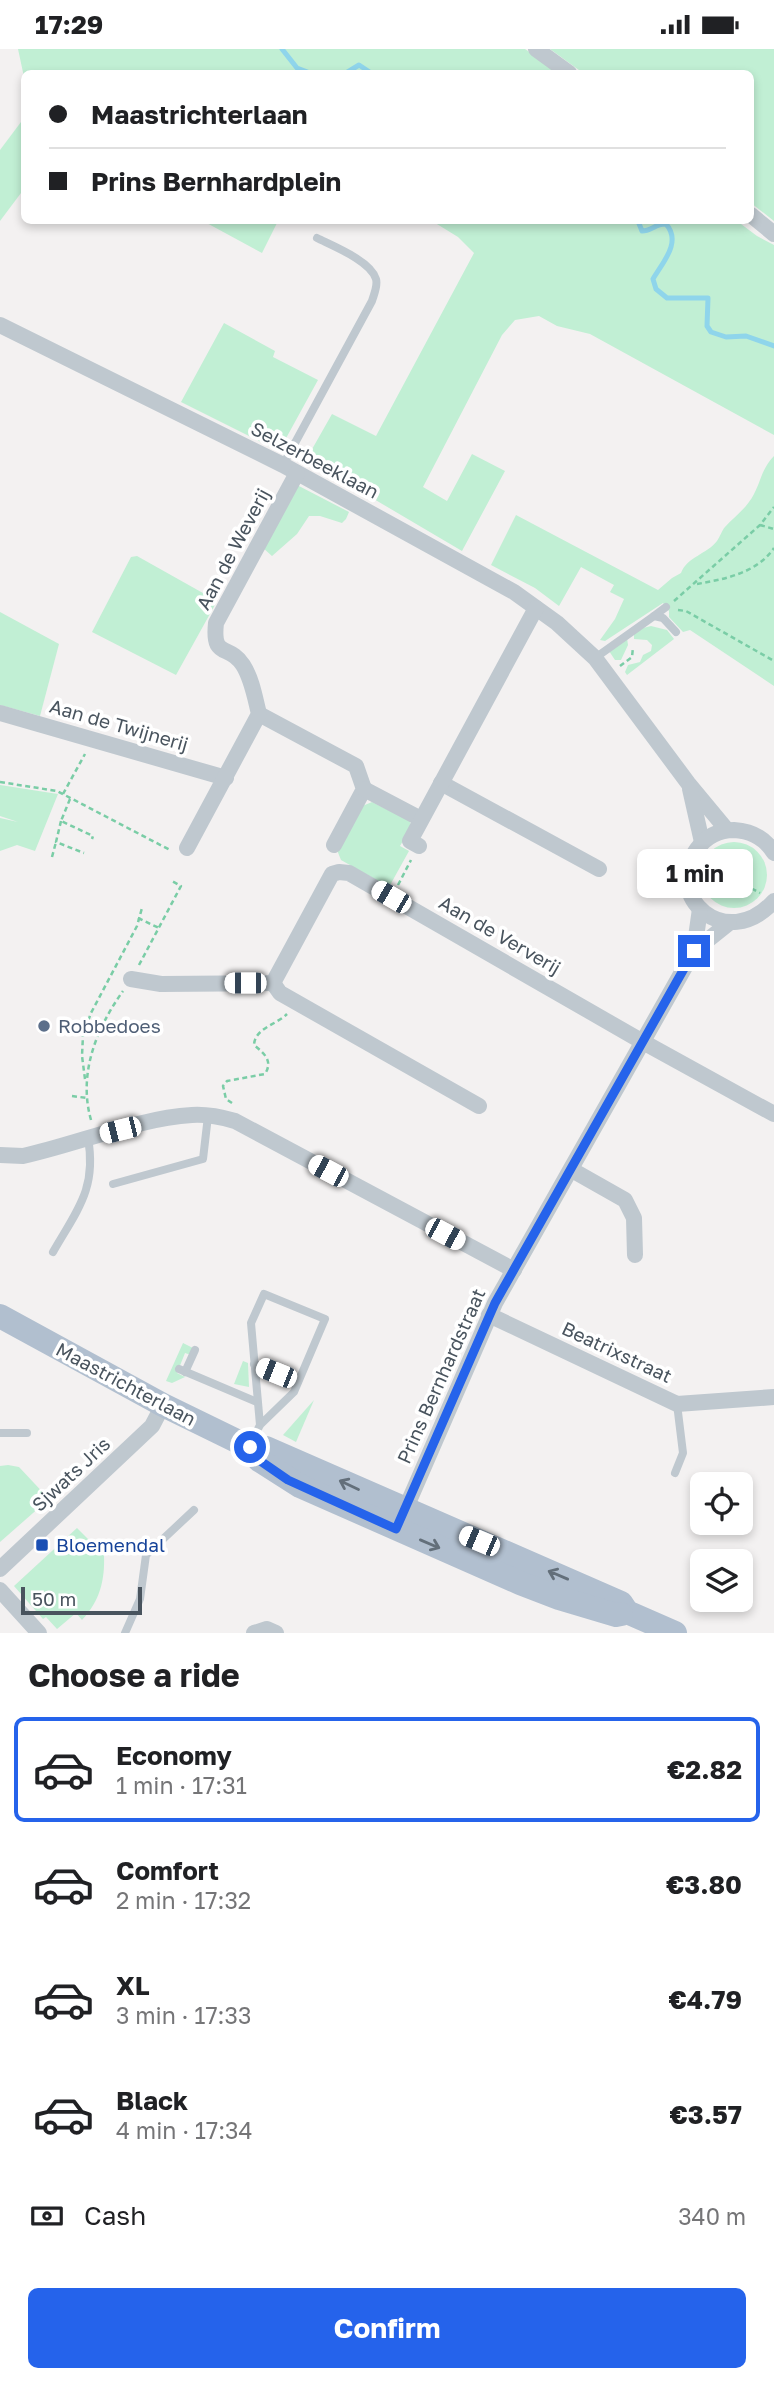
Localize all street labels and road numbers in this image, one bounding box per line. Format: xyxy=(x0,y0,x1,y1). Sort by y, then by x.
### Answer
street label: Selzerbeeklaan xyxy=(247,416,383,503)
street label: Aan de Weverij xyxy=(191,484,274,613)
street label: Aan de Twijnerij xyxy=(47,694,191,755)
street label: Aan de Ververij xyxy=(435,890,565,979)
street label: Prins Bernhardstraat xyxy=(392,1285,490,1467)
street label: Beatrixstraat xyxy=(559,1316,676,1387)
street label: Maastrichterlaan xyxy=(52,1337,200,1430)
street label: Sjwats Jris xyxy=(27,1432,114,1516)

